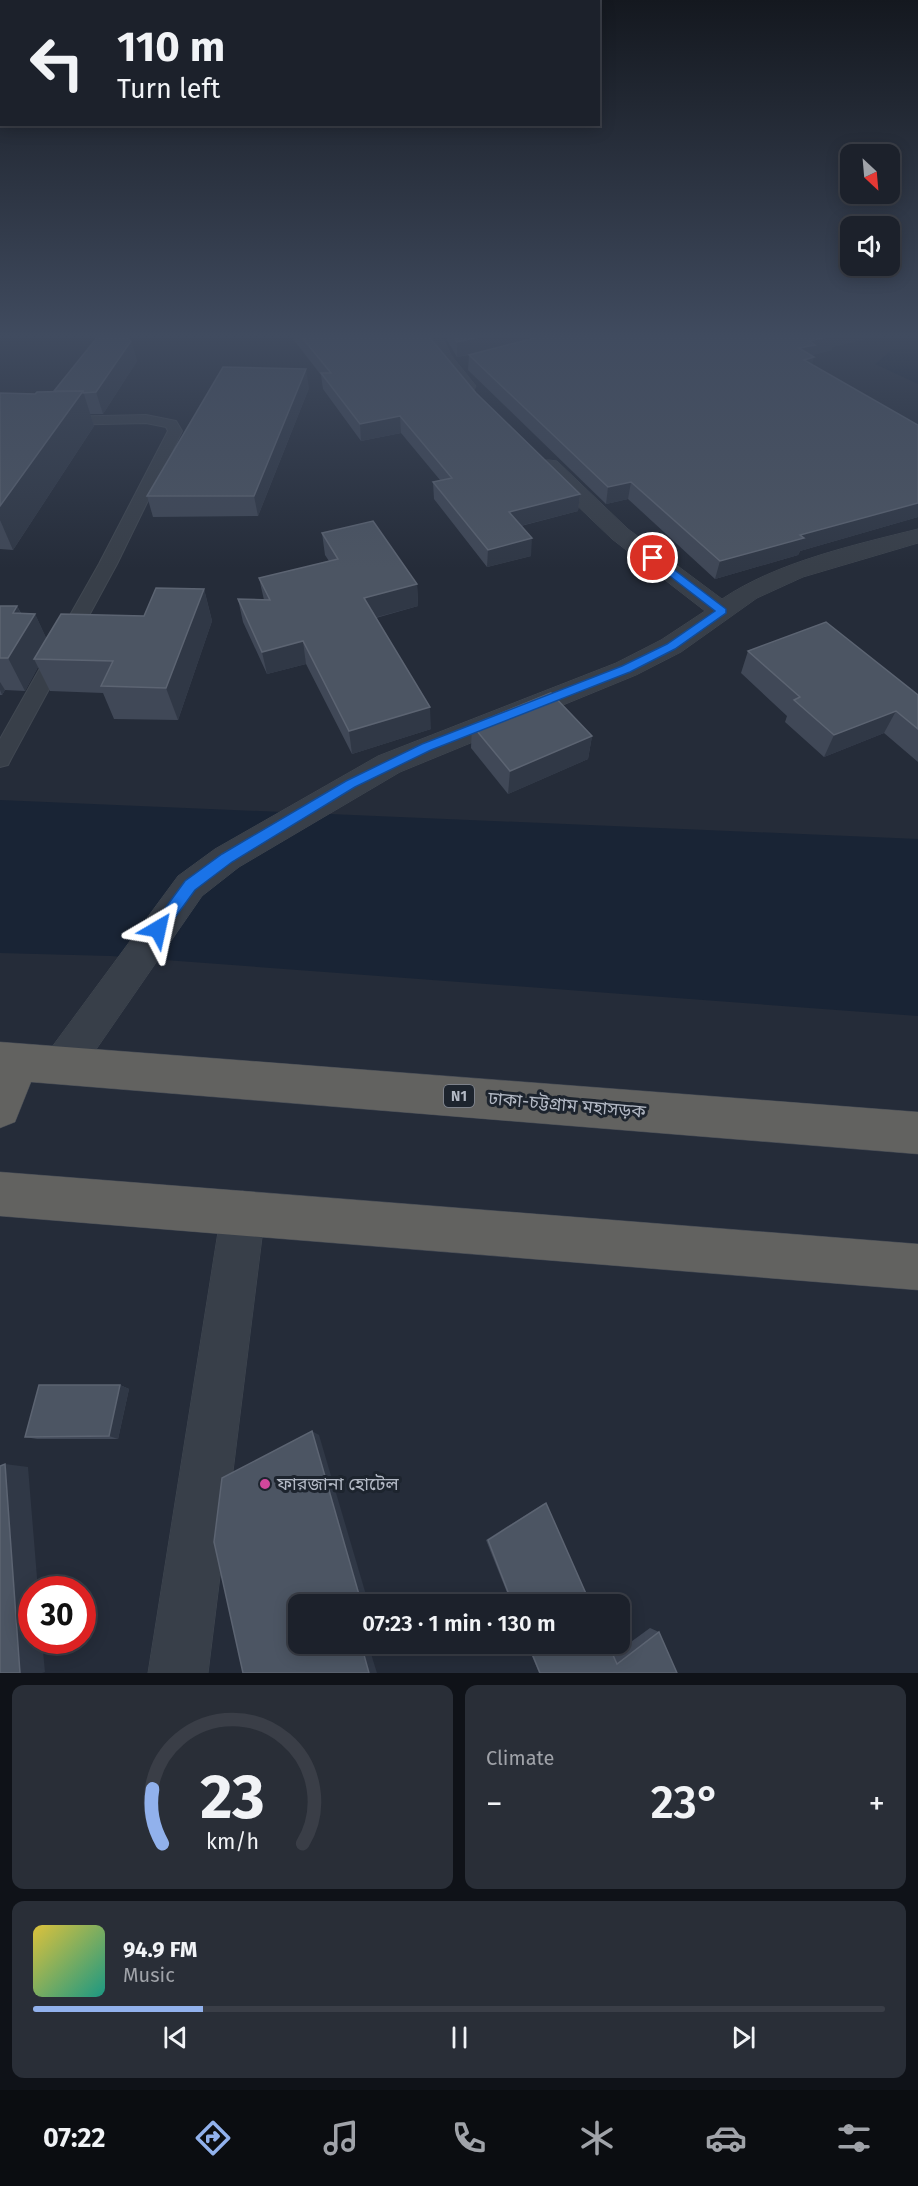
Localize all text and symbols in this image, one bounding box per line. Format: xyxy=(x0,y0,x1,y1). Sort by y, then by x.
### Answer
text: 110 m xyxy=(117,22,225,72)
icon: left xyxy=(18,24,96,102)
text: Turn left xyxy=(117,73,220,105)
north arrow xyxy=(840,144,900,204)
map controls xyxy=(840,144,900,276)
button: sound xyxy=(840,216,900,276)
pin xyxy=(627,532,678,583)
icon: arrive xyxy=(636,541,669,574)
position arrow xyxy=(126,897,190,961)
road number: N1 xyxy=(444,1085,474,1107)
street label: ঢাকা-চট্টগ্রাম মহাসড়ক xyxy=(486,1087,647,1123)
place label: ফারজানা হোটেল xyxy=(276,1473,399,1495)
marker: ফারজানা হোটেল xyxy=(258,1477,272,1491)
speed limit sign: 30 xyxy=(18,1576,96,1654)
text: 07:23 · 1 min · 130 m xyxy=(362,1610,556,1637)
text: Climate xyxy=(486,1746,554,1770)
text: 23 xyxy=(200,1760,265,1835)
text: 23° xyxy=(651,1776,720,1830)
text: − xyxy=(486,1784,503,1824)
text: + xyxy=(869,1784,885,1824)
text: km/h xyxy=(206,1829,259,1855)
text: 94.9 FM xyxy=(123,1936,197,1963)
text: Music xyxy=(123,1963,175,1987)
icon: previous xyxy=(159,2021,192,2054)
icon: pause xyxy=(443,2021,476,2054)
icon: next xyxy=(727,2021,760,2054)
icon: directions xyxy=(192,2117,234,2159)
icon: music xyxy=(320,2117,362,2159)
icon: phone xyxy=(448,2117,490,2159)
icon: climate xyxy=(576,2117,618,2159)
icon: car xyxy=(705,2117,747,2159)
icon: filters xyxy=(833,2117,875,2159)
text: 07:22 xyxy=(43,2122,105,2154)

